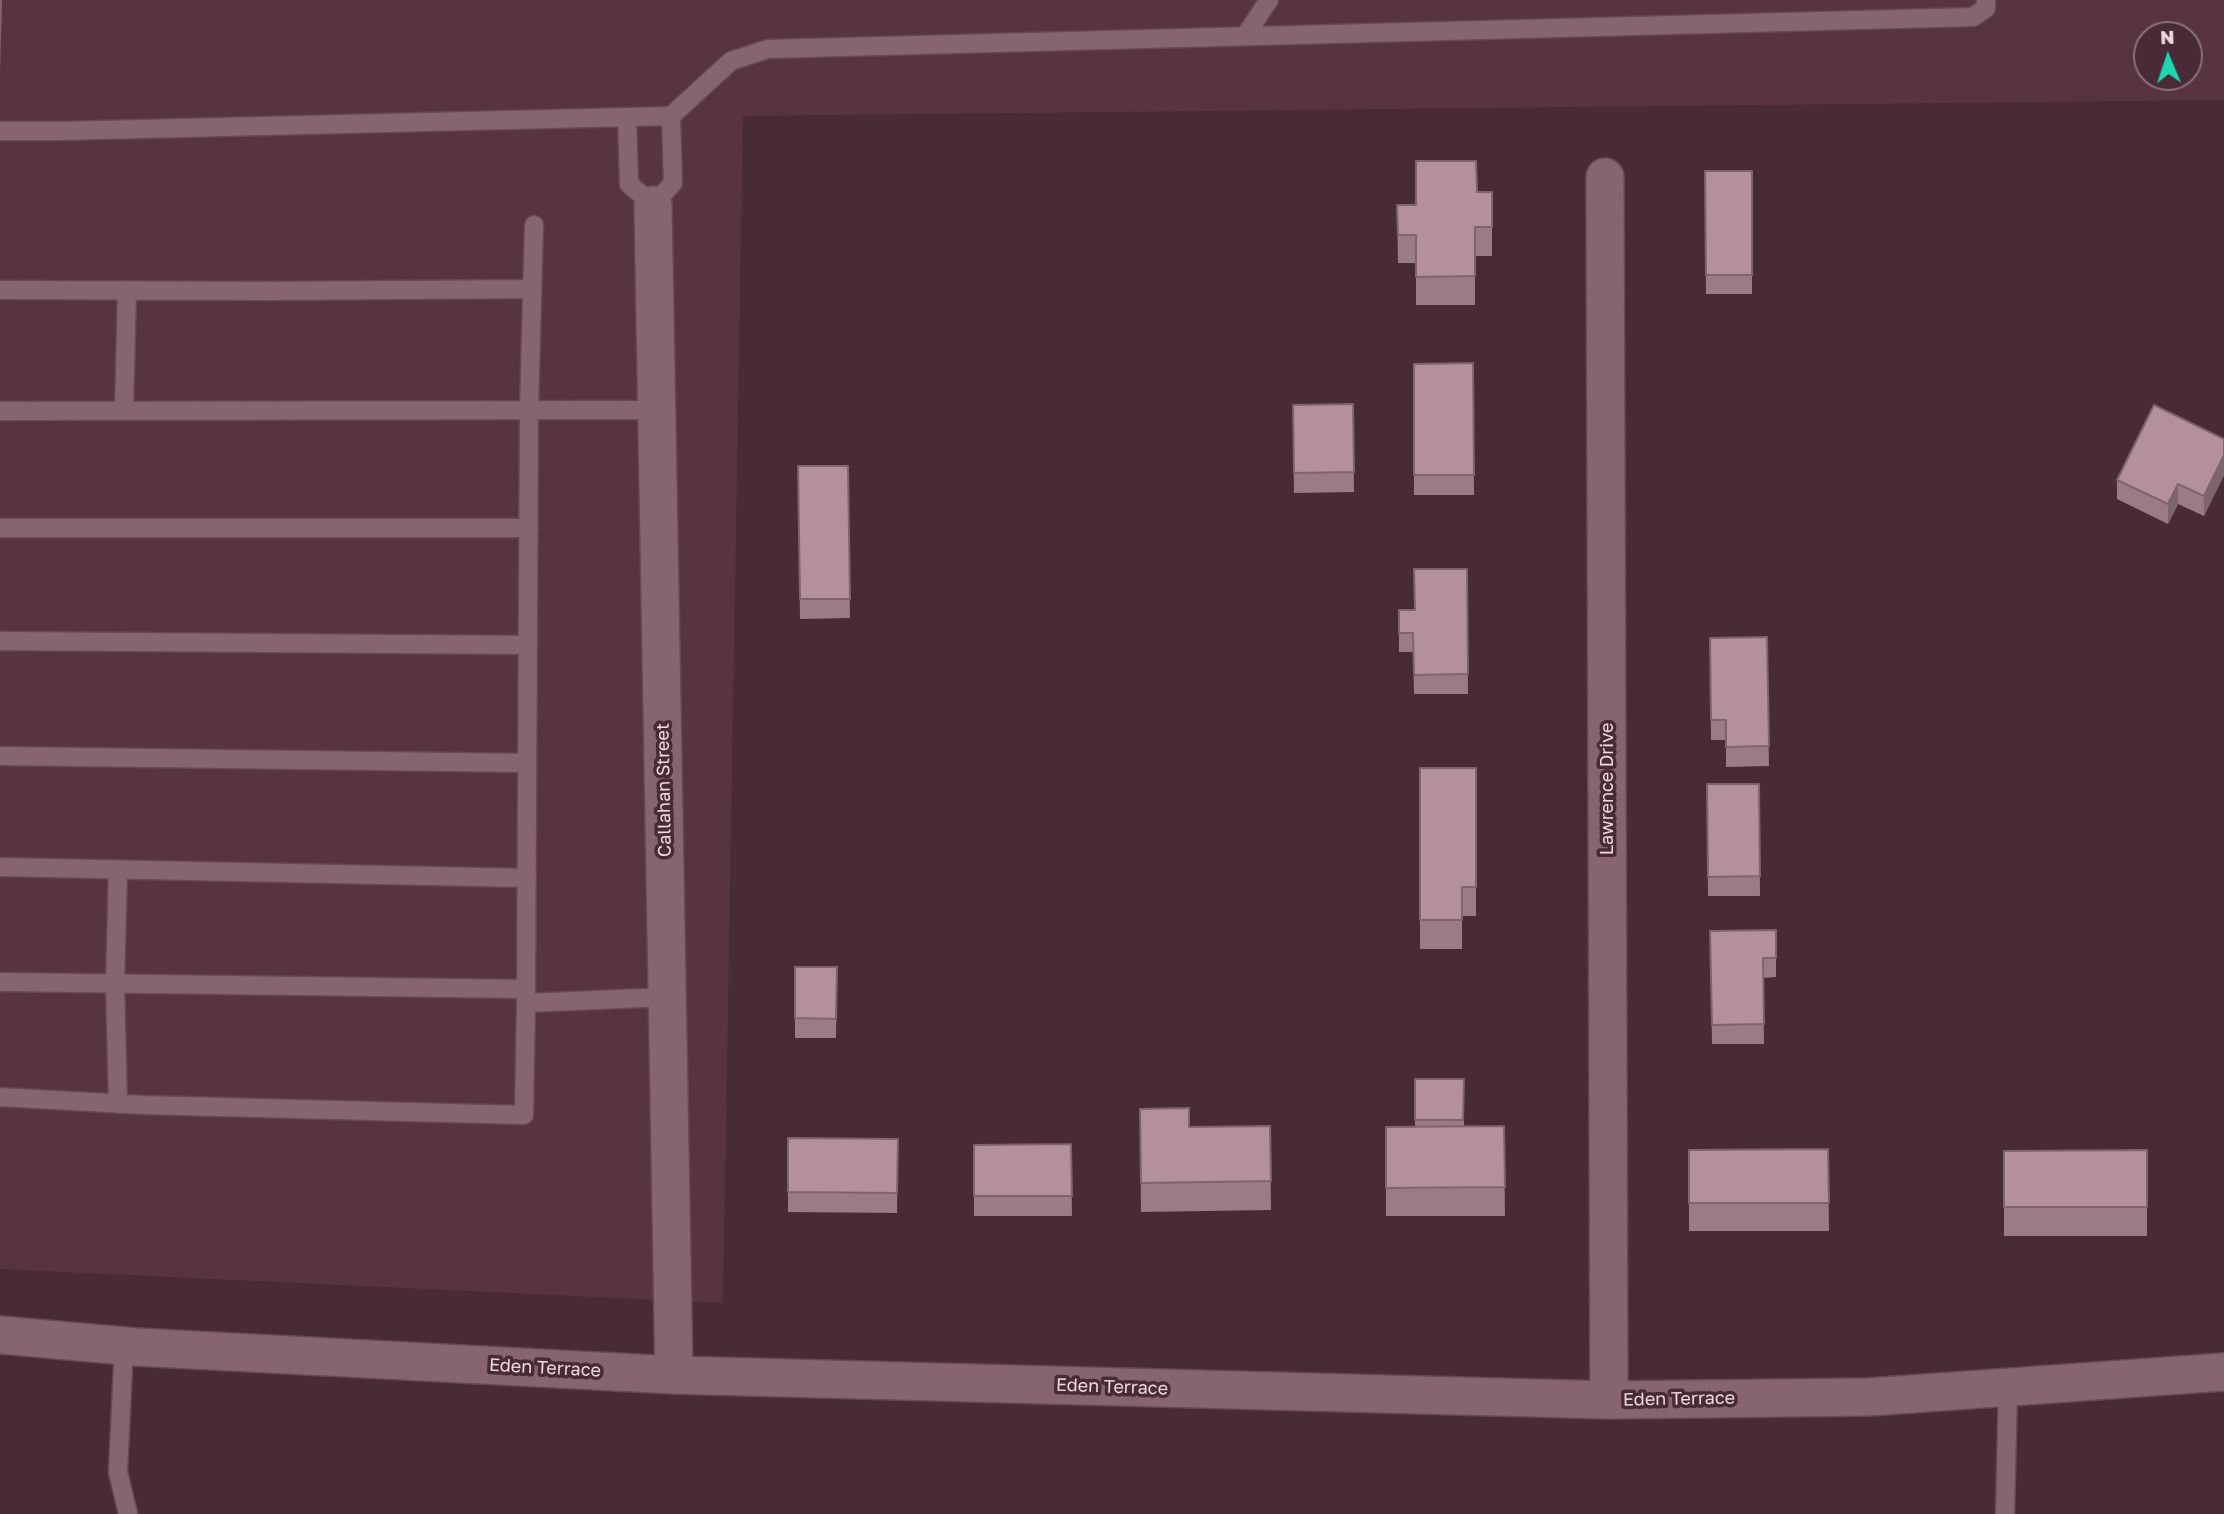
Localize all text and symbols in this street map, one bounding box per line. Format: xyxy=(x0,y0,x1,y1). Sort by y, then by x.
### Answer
north arrow xyxy=(2133,21,2203,91)
text: N xyxy=(2160,25,2175,48)
street label: Callahan Street xyxy=(652,723,676,857)
street label: Lawrence Drive xyxy=(1596,723,1618,855)
street label: Eden Terrace xyxy=(488,1354,602,1382)
street label: Eden Terrace xyxy=(1056,1374,1168,1400)
street label: Eden Terrace xyxy=(1623,1387,1735,1411)

